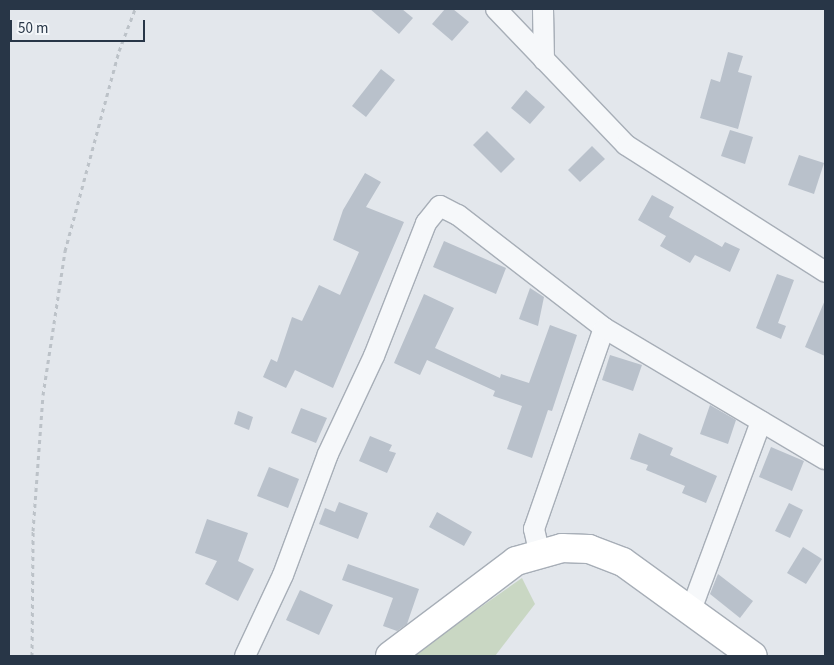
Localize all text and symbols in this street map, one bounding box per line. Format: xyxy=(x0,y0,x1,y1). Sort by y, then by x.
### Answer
scale bar xyxy=(12,10,148,42)
text: 50 m xyxy=(18,18,48,39)

